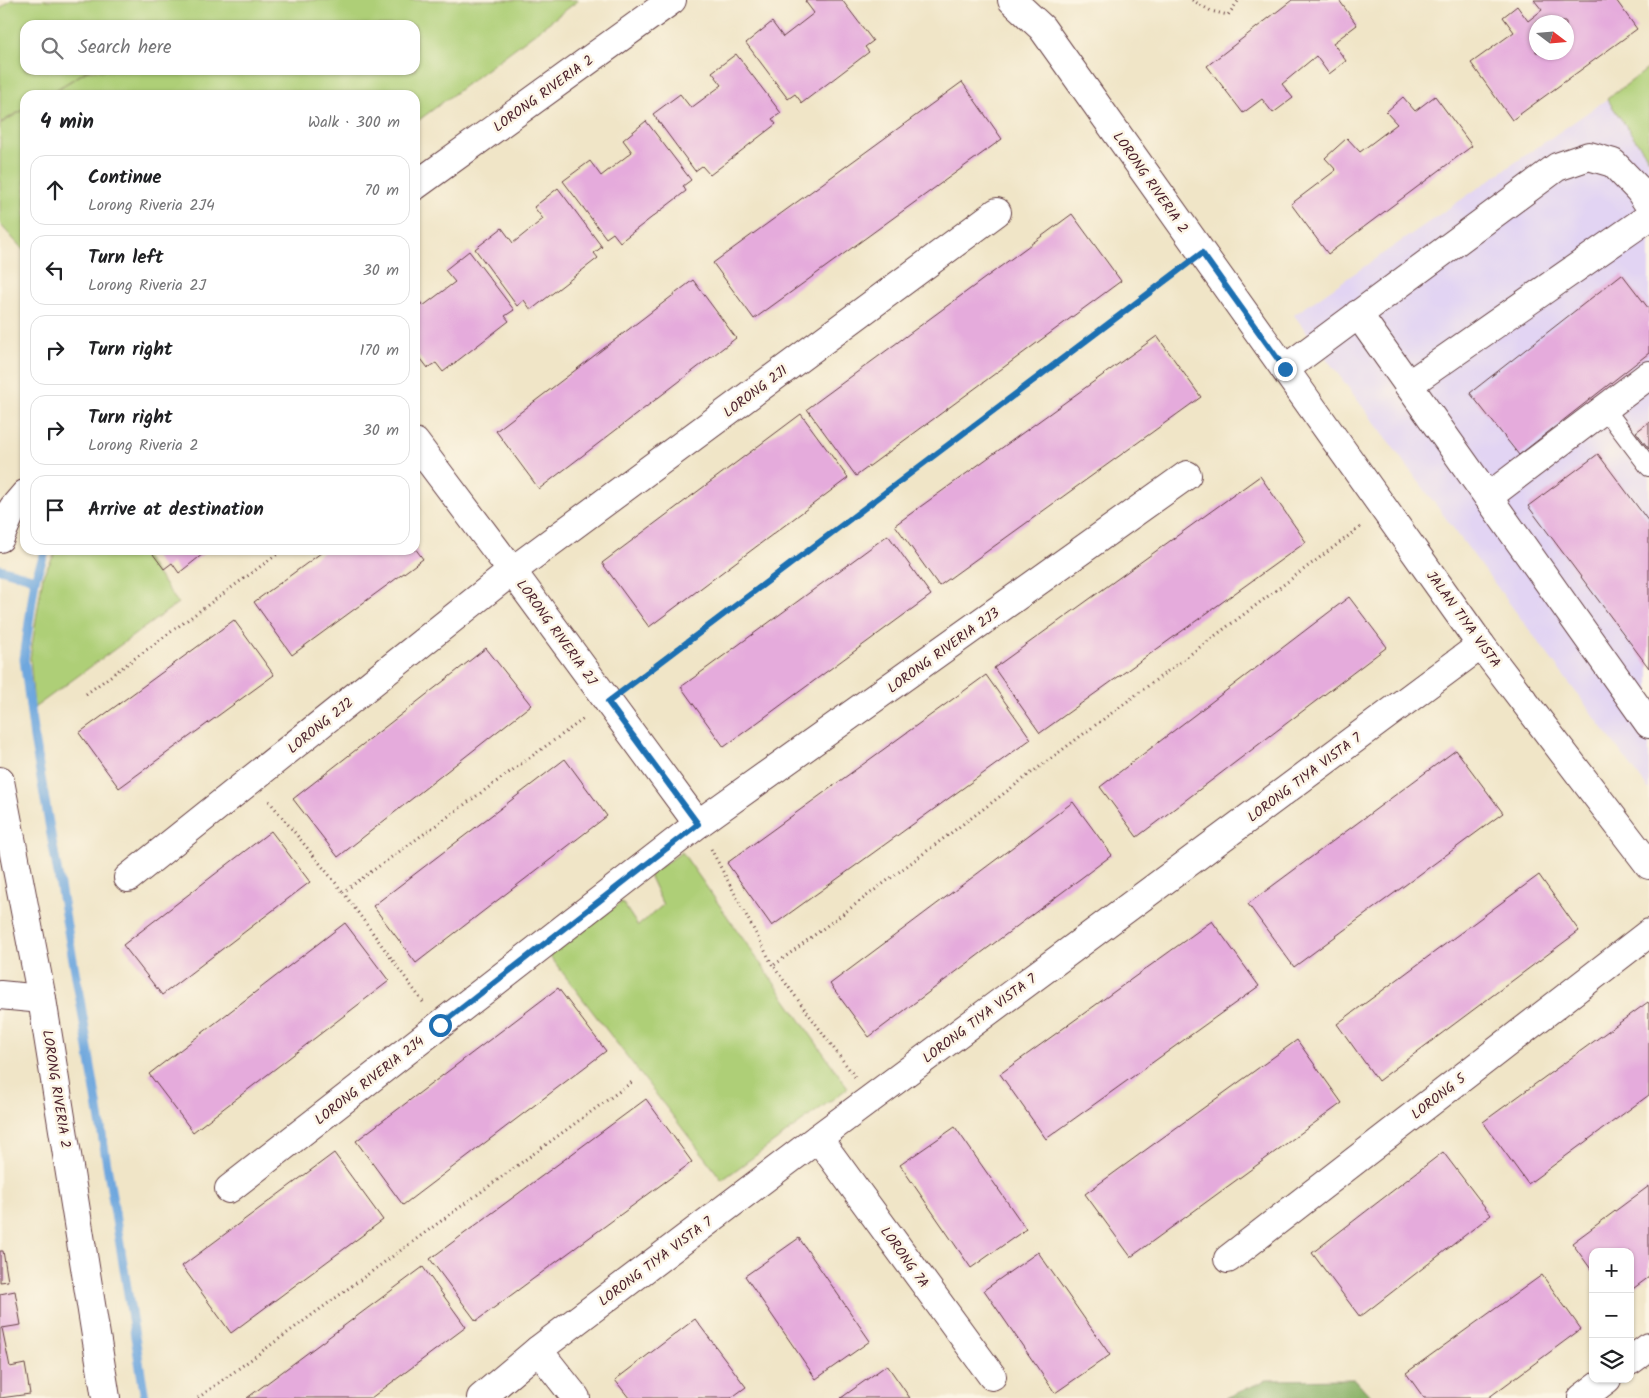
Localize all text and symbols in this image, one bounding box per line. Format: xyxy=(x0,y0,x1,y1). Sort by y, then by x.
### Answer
north arrow xyxy=(1529,15,1574,60)
search box xyxy=(20,20,420,75)
text: Search here xyxy=(78,33,172,63)
icon: search xyxy=(38,34,66,62)
street label: LORONG RIVERIA 2 xyxy=(489,50,598,138)
text: 4 min xyxy=(40,106,94,139)
text: Walk · 300 m xyxy=(308,110,400,135)
street label: LORONG RIVERIA 2 xyxy=(1107,127,1193,238)
text: Continue xyxy=(88,163,161,193)
icon: ahead xyxy=(41,176,69,204)
text: 70 m xyxy=(364,178,399,203)
text: Lorong Riveria 2J4 xyxy=(88,193,215,218)
text: Turn left xyxy=(88,243,163,273)
icon: left xyxy=(41,256,69,284)
text: 30 m xyxy=(363,258,399,283)
text: Lorong Riveria 2J xyxy=(88,273,206,298)
text: Turn right xyxy=(88,335,173,365)
icon: right xyxy=(41,336,69,364)
text: 170 m xyxy=(359,338,399,363)
route end xyxy=(1274,358,1297,381)
street label: LORONG 2J1 xyxy=(719,360,792,423)
text: Turn right xyxy=(88,403,173,433)
icon: right xyxy=(41,416,69,444)
text: 30 m xyxy=(363,418,399,443)
text: Lorong Riveria 2 xyxy=(88,433,199,458)
text: Arrive at destination xyxy=(88,495,264,525)
icon: arrive xyxy=(41,496,69,524)
street label: JALAN TIYA VISTA xyxy=(1420,566,1506,673)
street label: LORONG RIVERIA 2J xyxy=(510,575,602,690)
street label: LORONG RIVERIA 2J3 xyxy=(883,602,1004,699)
street label: LORONG 2J2 xyxy=(283,692,358,759)
street label: LORONG TIYA VISTA 7 xyxy=(1243,727,1367,828)
street label: LORONG TIYA VISTA 7 xyxy=(918,968,1042,1069)
route start xyxy=(429,1014,452,1037)
street label: LORONG RIVERIA 2 xyxy=(36,1028,76,1150)
street label: LORONG RIVERIA 2J4 xyxy=(310,1031,429,1131)
street label: LORONG 5 xyxy=(1407,1067,1472,1125)
street label: LORONG TIYA VISTA 7 xyxy=(594,1211,718,1312)
street label: LORONG 7A xyxy=(874,1222,934,1293)
map controls xyxy=(1589,1248,1634,1383)
button: + xyxy=(1589,1248,1634,1293)
button: − xyxy=(1589,1293,1634,1338)
button: layers xyxy=(1589,1338,1634,1383)

